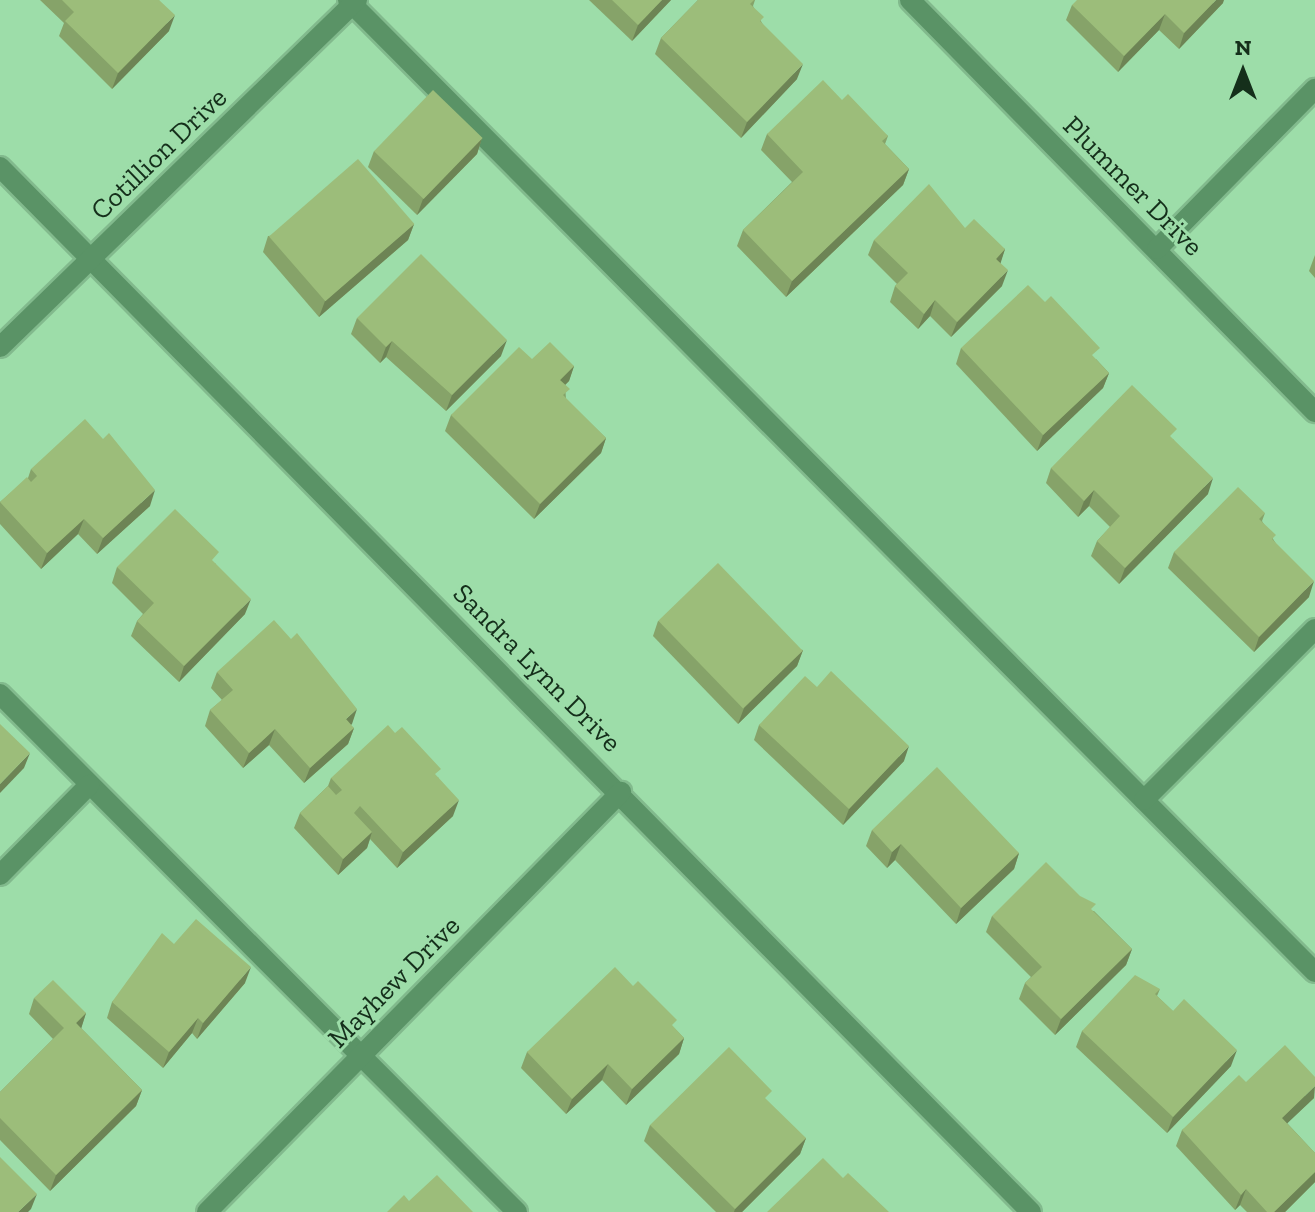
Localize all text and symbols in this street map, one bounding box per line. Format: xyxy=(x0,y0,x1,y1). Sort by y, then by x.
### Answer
north arrow xyxy=(1203,32,1283,112)
text: N xyxy=(1235,34,1251,61)
street label: Cotillion Drive xyxy=(84,81,234,227)
street label: Plummer Drive xyxy=(1056,109,1210,263)
street label: Sandra Lynn Drive xyxy=(446,577,628,759)
street label: Mayhew Drive xyxy=(321,909,467,1055)

